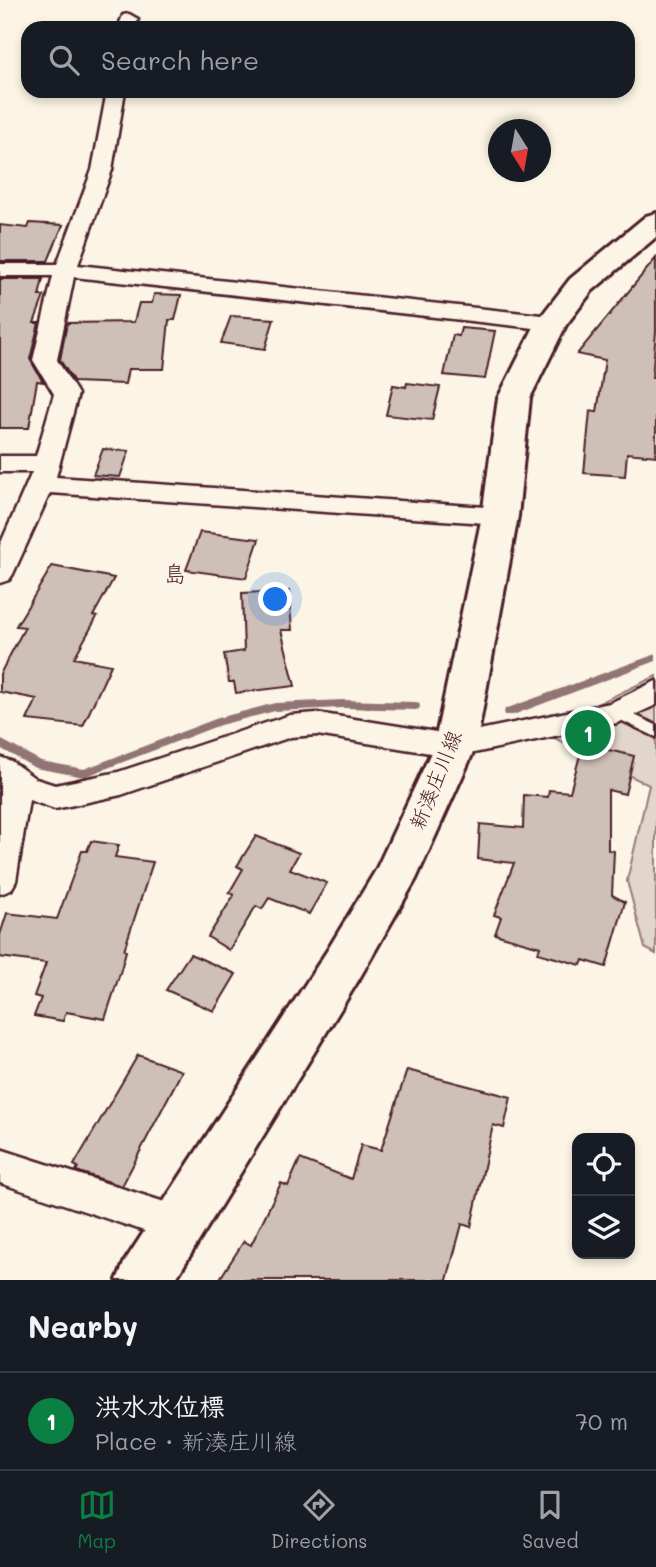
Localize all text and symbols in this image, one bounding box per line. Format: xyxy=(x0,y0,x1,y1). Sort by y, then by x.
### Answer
search box xyxy=(21,21,635,98)
icon: search xyxy=(45,41,83,79)
text: Search here xyxy=(101,43,259,77)
north arrow xyxy=(488,119,551,182)
district label: 島 xyxy=(164,558,187,588)
your location xyxy=(258,582,292,616)
pin: 1 xyxy=(565,707,611,759)
street label: 新湊庄川線 xyxy=(402,726,467,833)
map controls xyxy=(572,1133,635,1259)
button: locate xyxy=(572,1133,635,1196)
button: layers xyxy=(572,1196,635,1259)
text: Nearby xyxy=(28,1306,138,1346)
text: 洪水水位標 xyxy=(95,1389,225,1423)
text: 1 xyxy=(46,1406,56,1436)
text: 70 m xyxy=(575,1406,628,1436)
text: Place · 新湊庄川線 xyxy=(95,1426,297,1456)
tab: Map xyxy=(77,1486,116,1553)
tab: Directions xyxy=(271,1486,367,1553)
tab: Saved xyxy=(522,1486,579,1553)

